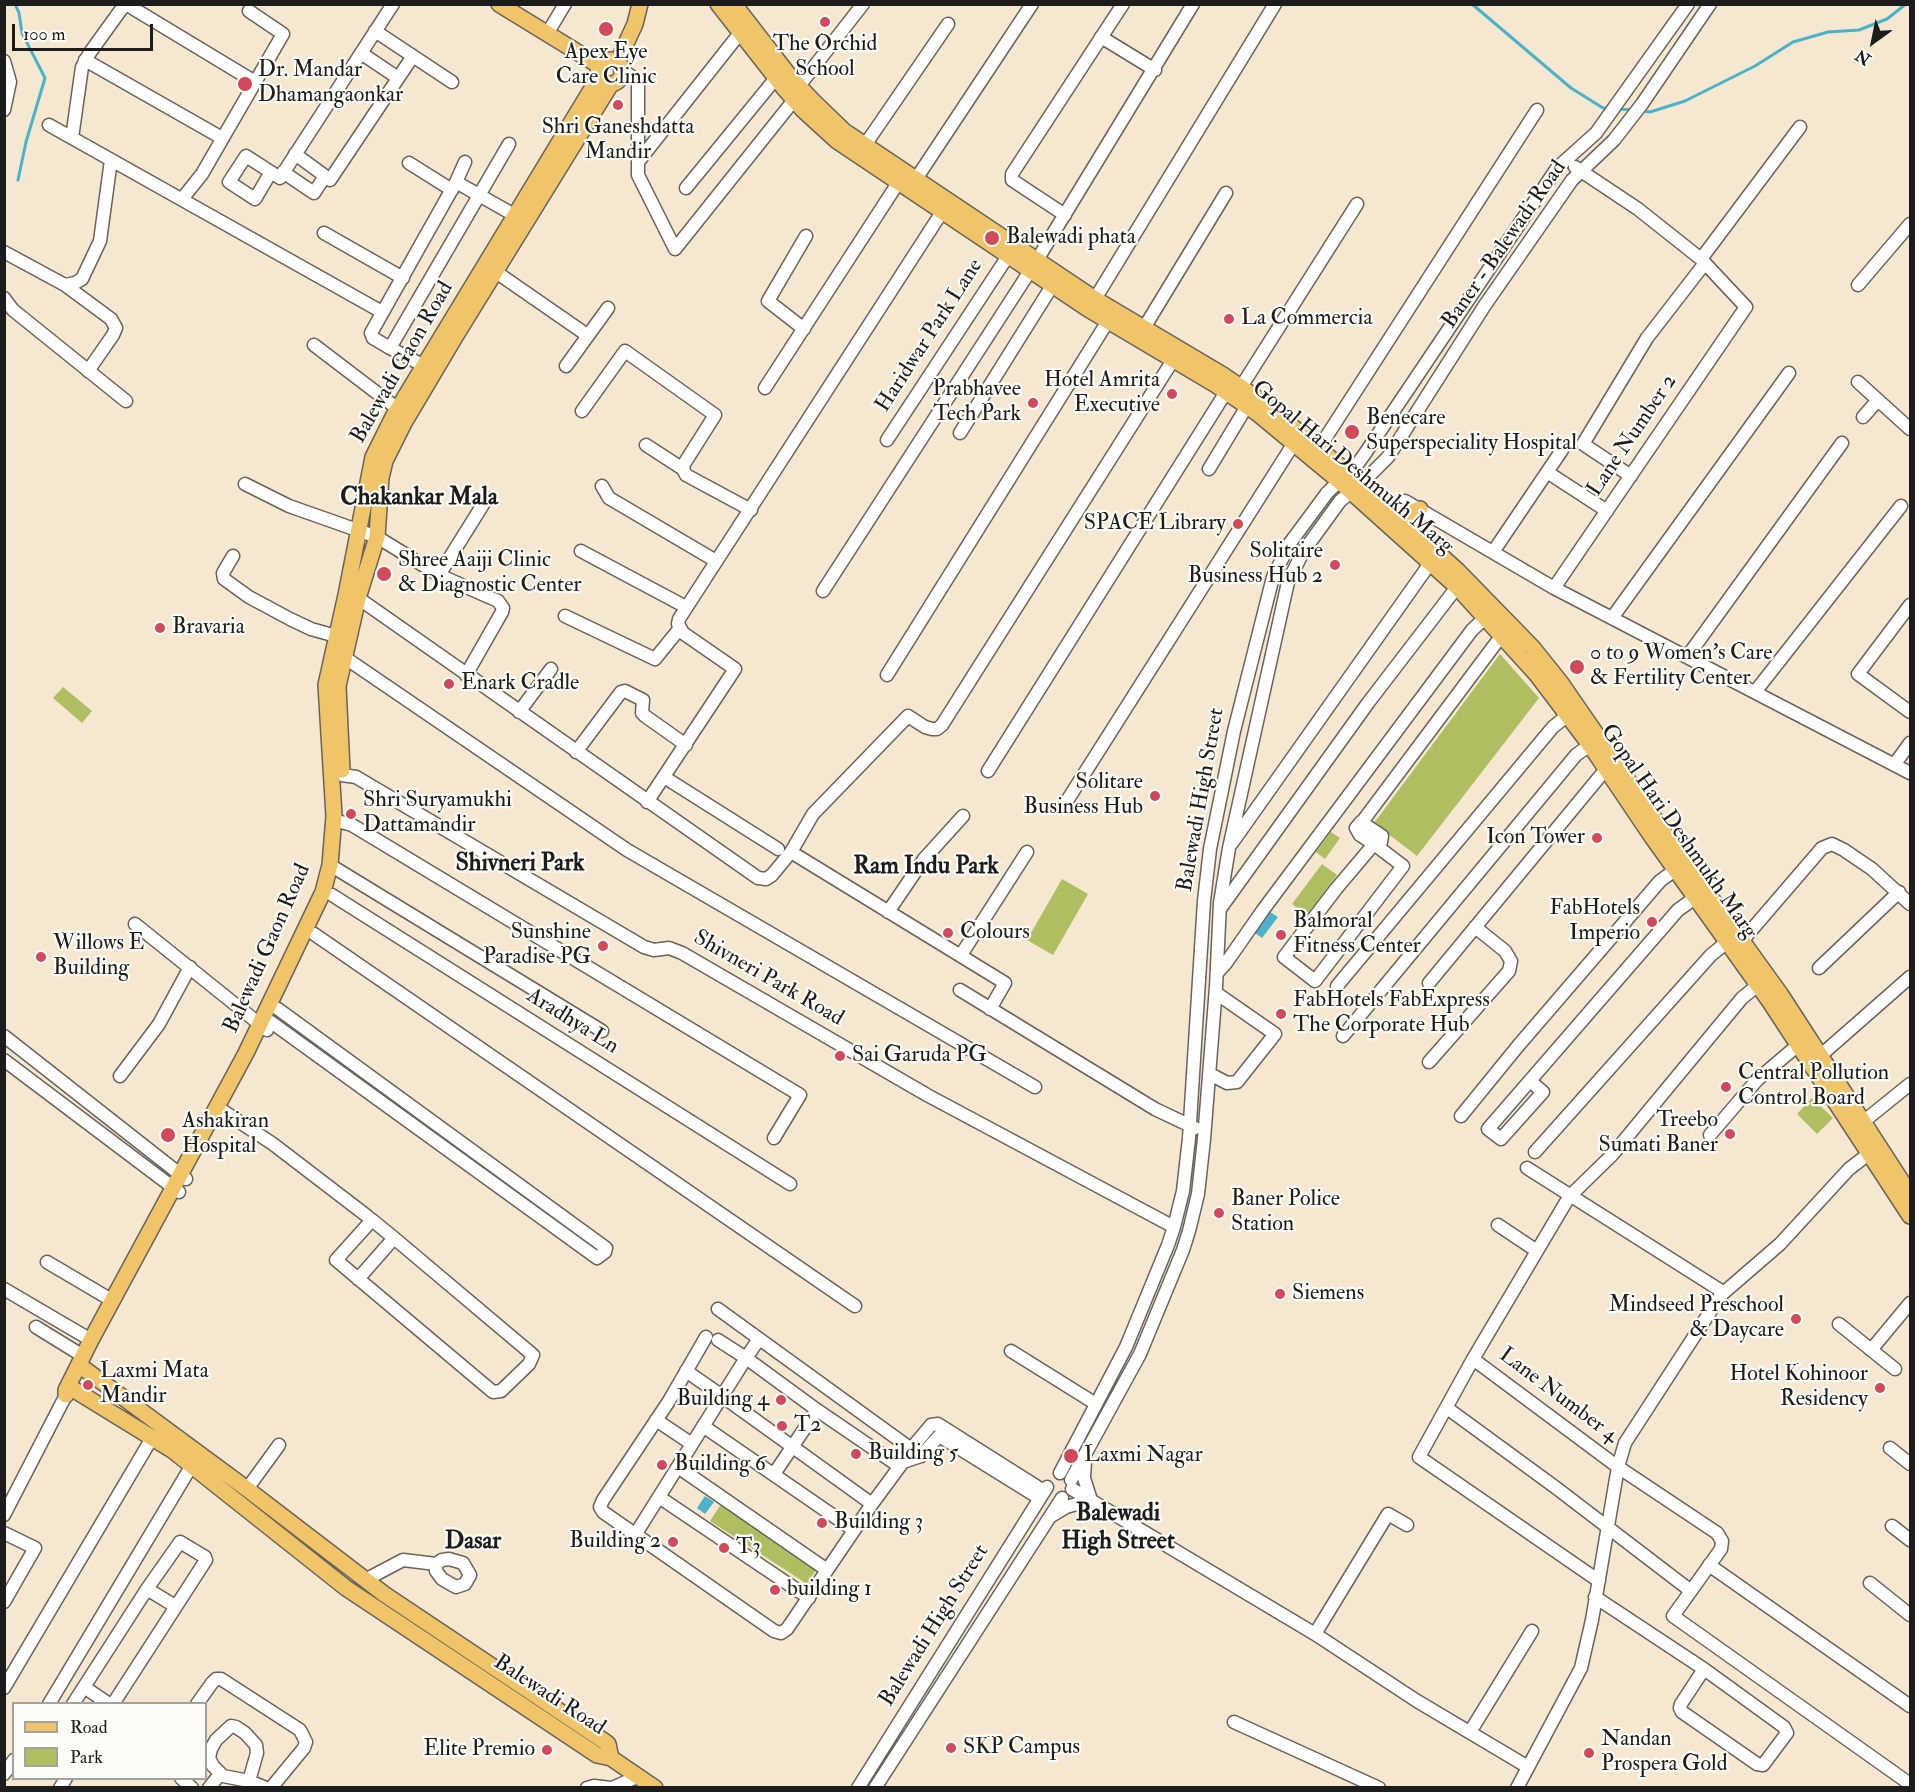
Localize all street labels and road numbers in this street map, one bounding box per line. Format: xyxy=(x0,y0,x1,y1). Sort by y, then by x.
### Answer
street label: Baner - Balewadi Road xyxy=(1437,156,1573,334)
street label: Haridwar Park Lane xyxy=(871,254,989,418)
street label: Balewadi Gaon Road xyxy=(346,278,460,448)
street label: Lane Number 2 xyxy=(1582,370,1684,502)
street label: Gopal Hari Deshmukh Marg xyxy=(1246,376,1458,560)
street label: Balewadi High Street xyxy=(1173,706,1231,894)
street label: Gopal Hari Deshmukh Marg xyxy=(1594,720,1762,944)
street label: Balewadi Gaon Road xyxy=(219,860,317,1038)
street label: Shivneri Park Road xyxy=(688,925,848,1033)
street label: Aradhya Ln xyxy=(521,983,623,1061)
street label: Lane Number 4 xyxy=(1493,1343,1623,1449)
street label: Balewadi High Street xyxy=(875,1540,995,1712)
street label: Balewadi Road xyxy=(488,1650,610,1742)

